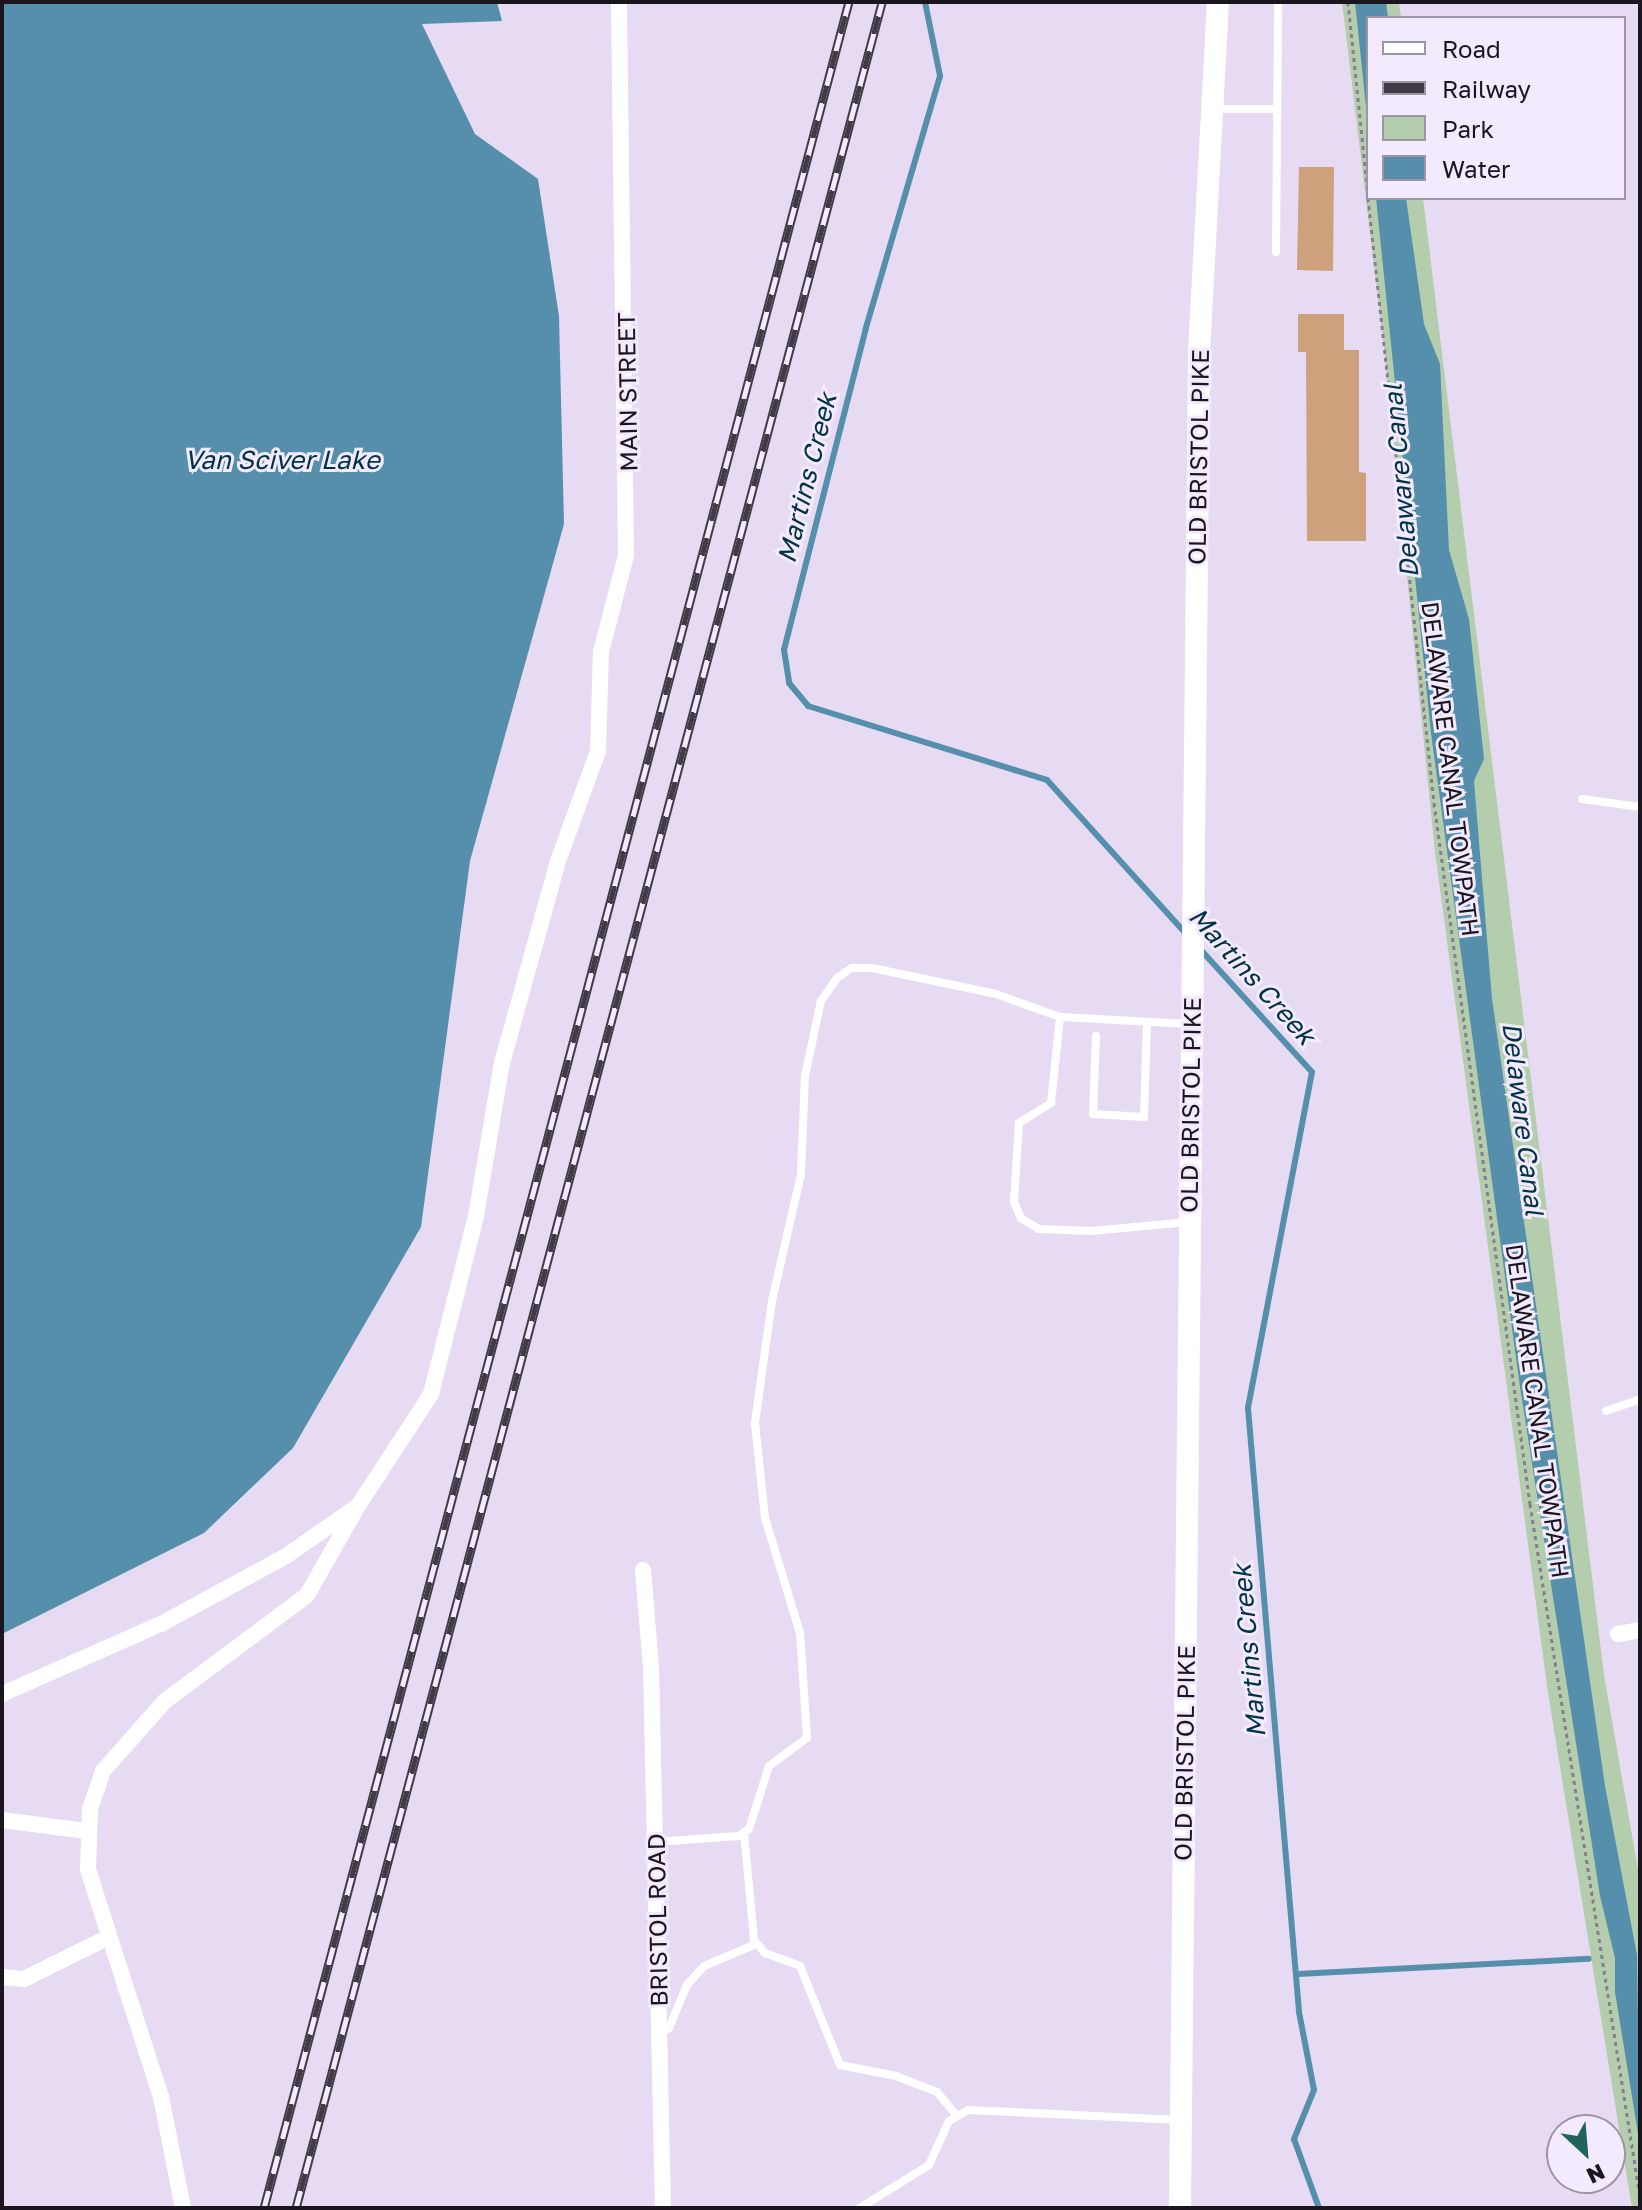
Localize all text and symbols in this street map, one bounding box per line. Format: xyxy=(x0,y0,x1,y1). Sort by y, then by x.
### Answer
legend xyxy=(1366,16,1626,200)
text: Road xyxy=(1442,34,1501,63)
text: Railway xyxy=(1442,74,1531,103)
text: Park xyxy=(1442,114,1494,143)
text: Water xyxy=(1442,154,1510,183)
street label: MAIN STREET xyxy=(611,312,643,472)
street label: OLD BRISTOL PIKE xyxy=(1182,349,1214,565)
water label: Delaware Canal xyxy=(1377,383,1425,579)
water label: Martins Creek xyxy=(771,390,843,566)
water label: Van Sciver Lake xyxy=(184,444,380,476)
street label: DELAWARE CANAL TOWPATH xyxy=(1416,600,1486,938)
water label: Martins Creek xyxy=(1182,901,1322,1051)
street label: OLD BRISTOL PIKE xyxy=(1174,997,1206,1213)
water label: Delaware Canal xyxy=(1496,1021,1550,1217)
street label: DELAWARE CANAL TOWPATH xyxy=(1500,1242,1576,1580)
water label: Martins Creek xyxy=(1226,1563,1272,1739)
street label: OLD BRISTOL PIKE xyxy=(1168,1645,1200,1861)
street label: BRISTOL ROAD xyxy=(641,1833,673,2007)
north arrow xyxy=(1546,2114,1626,2194)
text: N xyxy=(1582,2158,1609,2190)

